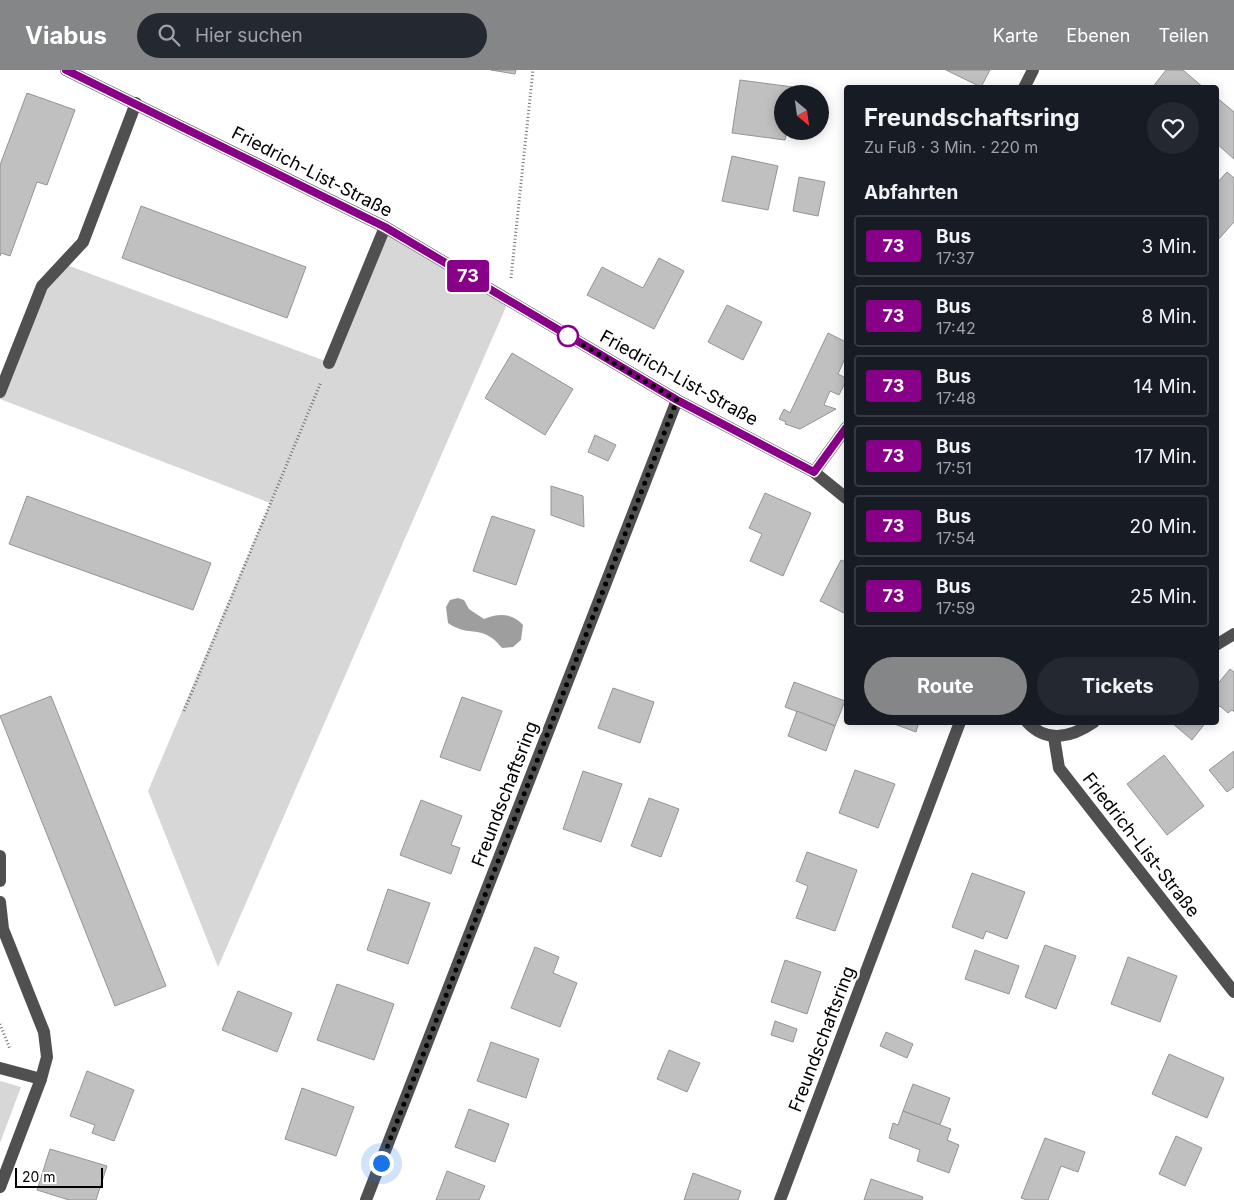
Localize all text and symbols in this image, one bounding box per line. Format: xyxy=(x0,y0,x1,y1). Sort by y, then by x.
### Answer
search box xyxy=(137,13,487,58)
text: Viabus xyxy=(25,21,107,50)
icon: search xyxy=(155,21,183,49)
text: Hier suchen xyxy=(195,24,303,47)
text: Karte xyxy=(993,25,1038,46)
text: Ebenen xyxy=(1066,25,1130,46)
text: Teilen xyxy=(1158,25,1209,46)
north arrow xyxy=(774,85,829,140)
map controls xyxy=(774,85,829,140)
button: heart xyxy=(1147,102,1199,154)
text: Freundschaftsring xyxy=(864,103,1080,132)
street label: Friedrich-List-Straße xyxy=(228,122,396,221)
text: Zu Fuß · 3 Min. · 220 m xyxy=(864,137,1038,157)
text: Abfahrten xyxy=(864,181,958,204)
text: Bus xyxy=(936,225,971,248)
text: 73 xyxy=(883,235,904,256)
text: 3 Min. xyxy=(1141,235,1197,258)
text: 17:37 xyxy=(936,248,975,268)
line badge: 73 xyxy=(446,260,490,292)
text: 73 xyxy=(457,265,479,286)
text: Bus xyxy=(936,295,971,318)
text: 73 xyxy=(883,305,904,326)
text: 8 Min. xyxy=(1141,305,1197,328)
text: 17:42 xyxy=(936,318,976,338)
unlabelled marker xyxy=(557,325,579,347)
street label: Friedrich-List-Straße xyxy=(597,325,762,430)
text: Bus xyxy=(936,365,971,388)
text: 73 xyxy=(883,375,904,396)
text: 14 Min. xyxy=(1133,375,1197,398)
text: 17:48 xyxy=(936,388,976,408)
text: Bus xyxy=(936,435,971,458)
text: 73 xyxy=(883,445,904,466)
text: 17 Min. xyxy=(1135,445,1197,468)
text: 17:51 xyxy=(936,458,972,478)
text: Bus xyxy=(936,505,971,528)
text: 73 xyxy=(883,515,904,536)
text: 20 Min. xyxy=(1130,515,1197,538)
text: 17:54 xyxy=(936,528,976,548)
text: Bus xyxy=(936,575,971,598)
text: 73 xyxy=(883,585,904,606)
text: 25 Min. xyxy=(1130,585,1197,608)
text: 17:59 xyxy=(936,598,975,618)
button: Route xyxy=(864,657,1027,715)
button: Tickets xyxy=(1037,657,1199,715)
street label: Freundschaftsring xyxy=(467,718,542,870)
street label: Friedrich-List-Straße xyxy=(1079,768,1204,921)
street label: Freundschaftsring xyxy=(784,963,859,1115)
your location xyxy=(369,1151,394,1176)
scale bar xyxy=(15,1165,102,1188)
text: 20 m xyxy=(22,1168,56,1185)

